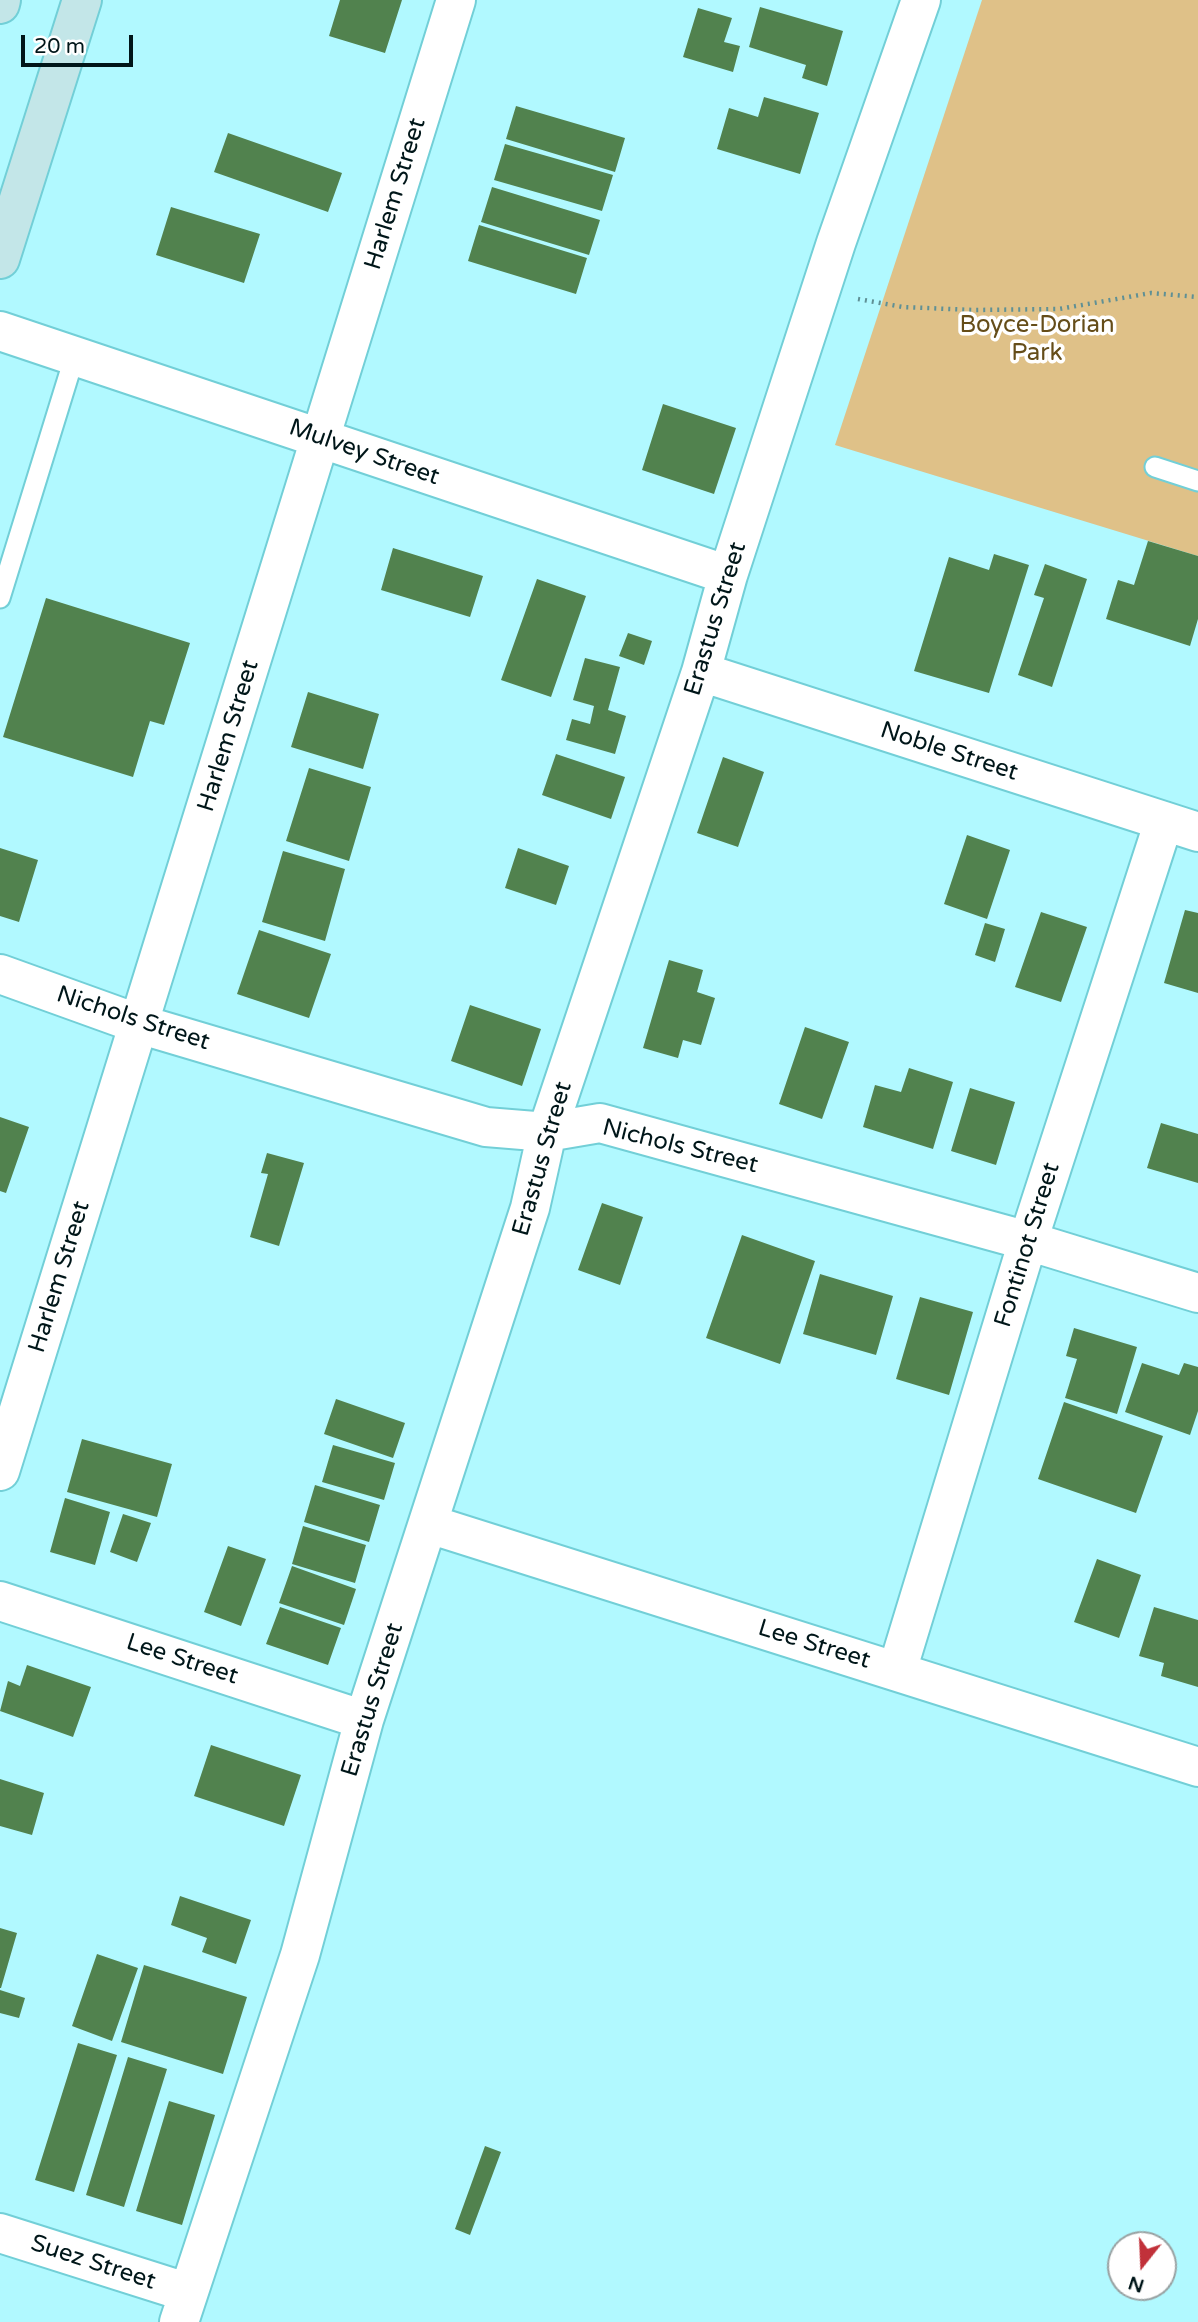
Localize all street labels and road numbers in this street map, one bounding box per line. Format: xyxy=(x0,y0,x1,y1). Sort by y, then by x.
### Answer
street label: Harlem Street xyxy=(359,115,433,273)
street label: Mulvey Street xyxy=(285,414,443,492)
street label: Erastus Street xyxy=(679,539,753,699)
street label: Harlem Street xyxy=(192,657,266,815)
street label: Noble Street xyxy=(877,716,1021,788)
street label: Nichols Street xyxy=(53,981,213,1057)
street label: Erastus Street xyxy=(507,1078,579,1240)
street label: Nichols Street xyxy=(599,1114,761,1180)
street label: Fontinot Street xyxy=(989,1159,1067,1331)
street label: Harlem Street xyxy=(23,1198,97,1356)
street label: Lee Street xyxy=(754,1614,874,1676)
street label: Erastus Street xyxy=(336,1620,410,1780)
street label: Lee Street xyxy=(122,1628,242,1692)
street label: Suez Street xyxy=(27,2229,159,2297)

